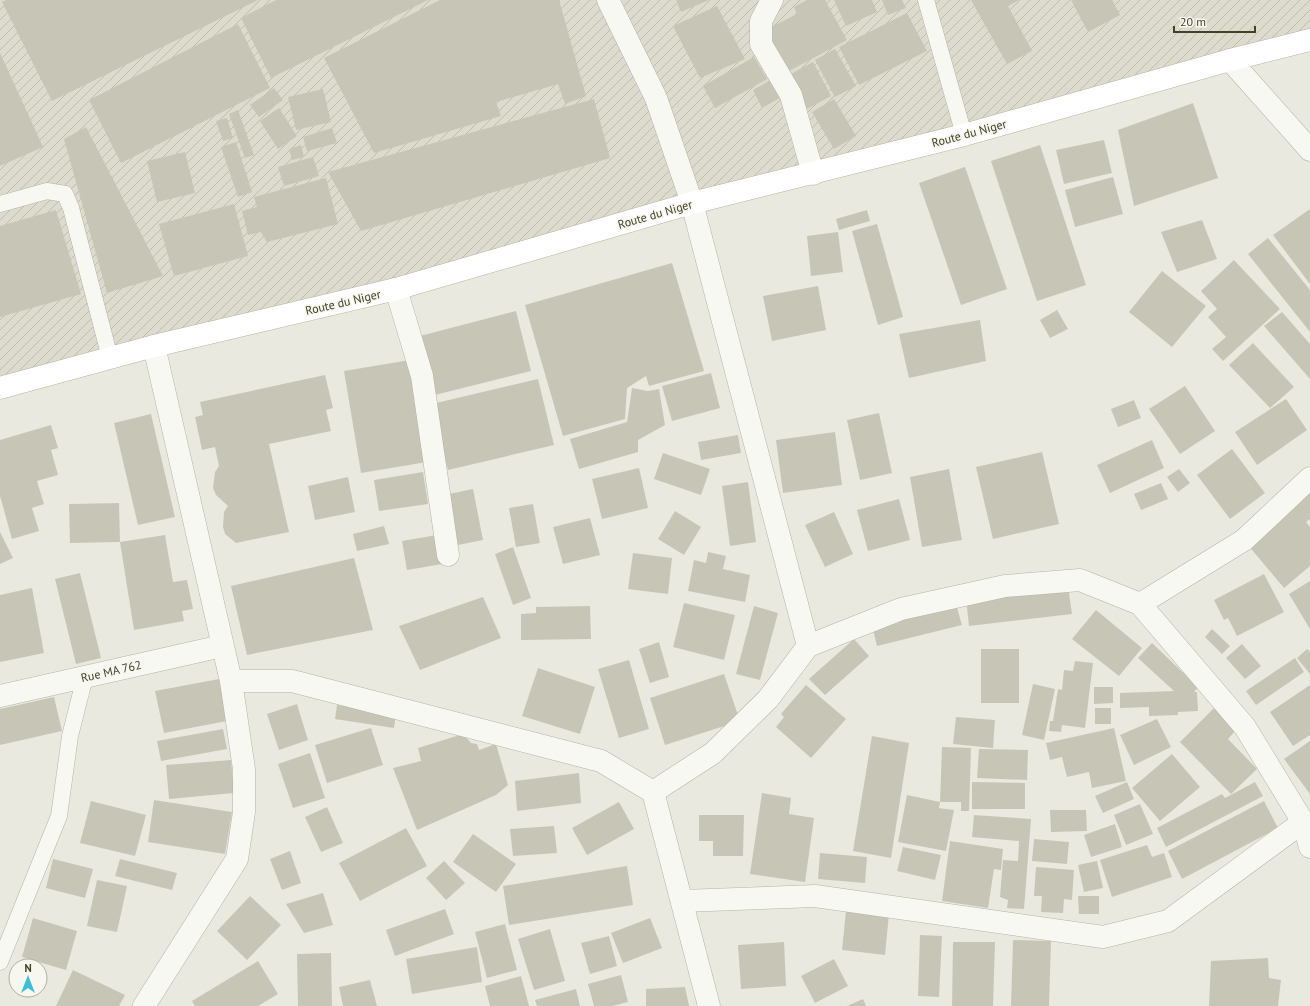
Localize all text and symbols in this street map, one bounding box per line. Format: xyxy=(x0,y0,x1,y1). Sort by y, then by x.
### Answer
scale bar xyxy=(1174,8,1255,34)
text: 20 m xyxy=(1180,14,1206,29)
street label: Route du Niger xyxy=(930,116,1008,150)
street label: Route du Niger xyxy=(616,196,694,232)
street label: Route du Niger xyxy=(304,286,382,318)
street label: Rue MA 762 xyxy=(79,657,143,685)
north arrow xyxy=(8,958,48,998)
text: N xyxy=(24,961,32,975)

